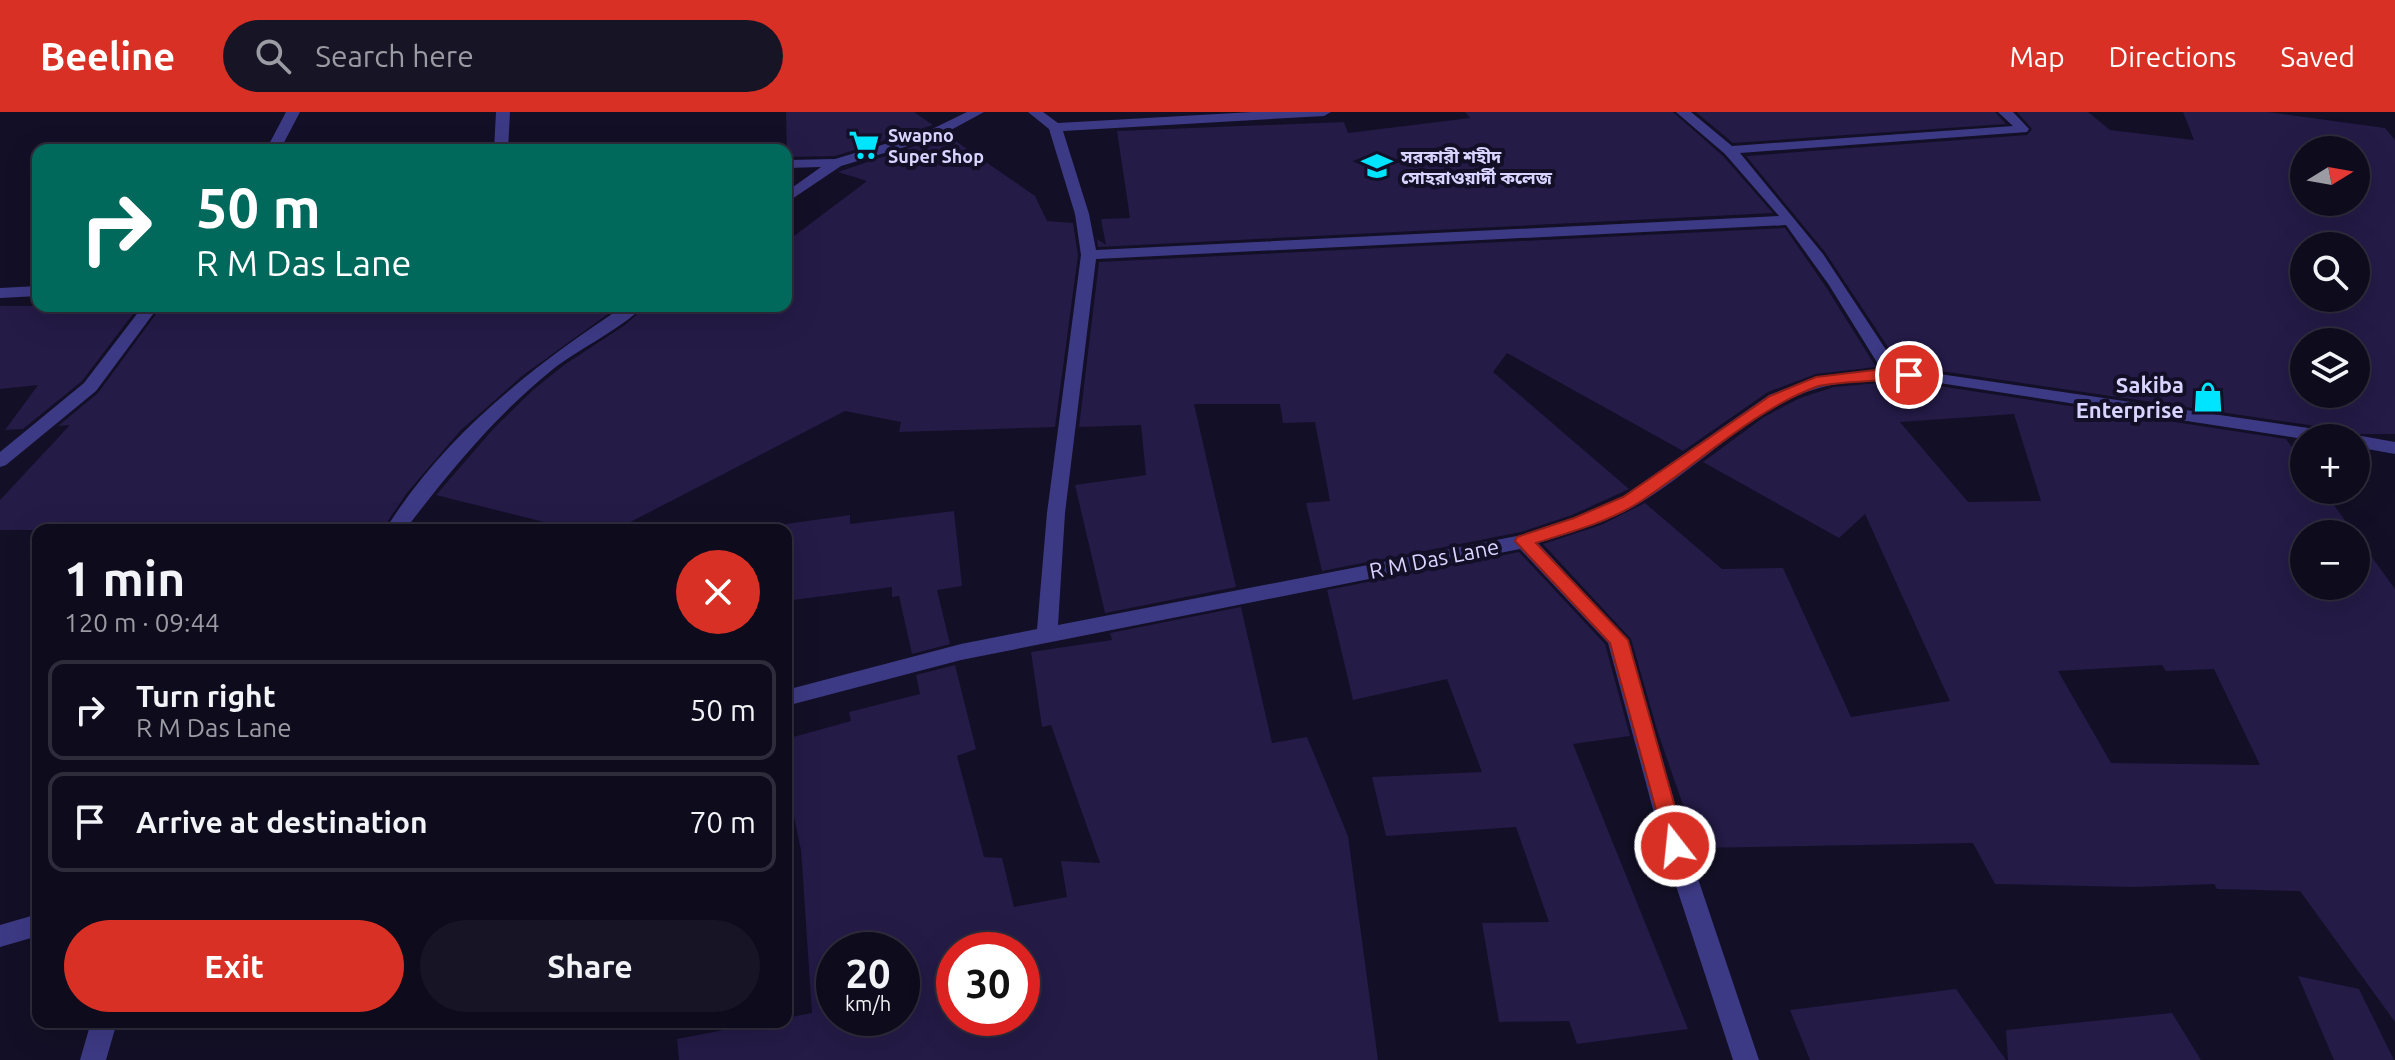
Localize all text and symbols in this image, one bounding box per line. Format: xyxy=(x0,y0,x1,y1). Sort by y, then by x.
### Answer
search box xyxy=(223,20,783,92)
icon: search xyxy=(251,34,295,78)
text: Beeline xyxy=(40,35,175,77)
text: Search here xyxy=(315,39,474,73)
text: Map xyxy=(2009,41,2065,72)
text: Directions xyxy=(2109,41,2236,72)
text: Saved xyxy=(2280,41,2355,72)
place label: Swapno Super Shop xyxy=(888,125,984,166)
supermarket icon: Swapno Super Shop xyxy=(847,128,881,162)
north arrow xyxy=(2290,136,2370,216)
map controls xyxy=(2290,136,2370,600)
place label: সরকারী শহীদ সোহরাওয়ার্দী কলেজ xyxy=(1400,146,1553,187)
school or university icon: সরকারী শহীদ সোহরাওয়ার্দী কলেজ xyxy=(1360,149,1394,183)
icon: right xyxy=(64,176,168,280)
text: 50 m xyxy=(196,176,321,239)
button: search xyxy=(2290,232,2370,312)
text: R M Das Lane xyxy=(196,242,411,283)
button: layers xyxy=(2290,328,2370,408)
pin xyxy=(1875,341,1943,409)
icon: arrive xyxy=(1887,353,1931,397)
place label: Sakiba Enterprise xyxy=(2076,372,2184,422)
shop icon: Sakiba Enterprise xyxy=(2191,380,2225,414)
button: + xyxy=(2290,424,2370,504)
button: − xyxy=(2290,520,2370,600)
street label: R M Das Lane xyxy=(1367,533,1501,583)
button: close xyxy=(676,550,760,634)
text: 1 min xyxy=(64,551,185,605)
text: 120 m · 09:44 xyxy=(64,608,220,637)
text: Turn right xyxy=(136,679,276,713)
icon: right xyxy=(68,688,112,732)
text: 50 m xyxy=(689,693,756,727)
text: R M Das Lane xyxy=(136,713,292,742)
icon: arrive xyxy=(68,800,112,844)
position arrow xyxy=(1633,804,1717,888)
text: Arrive at destination xyxy=(136,805,428,839)
text: 70 m xyxy=(689,805,756,839)
button: Exit xyxy=(64,920,404,1012)
button: Share xyxy=(420,920,760,1012)
speed limit sign: 30 xyxy=(936,932,1040,1036)
text: 20 xyxy=(845,951,891,996)
text: km/h xyxy=(845,992,891,1015)

